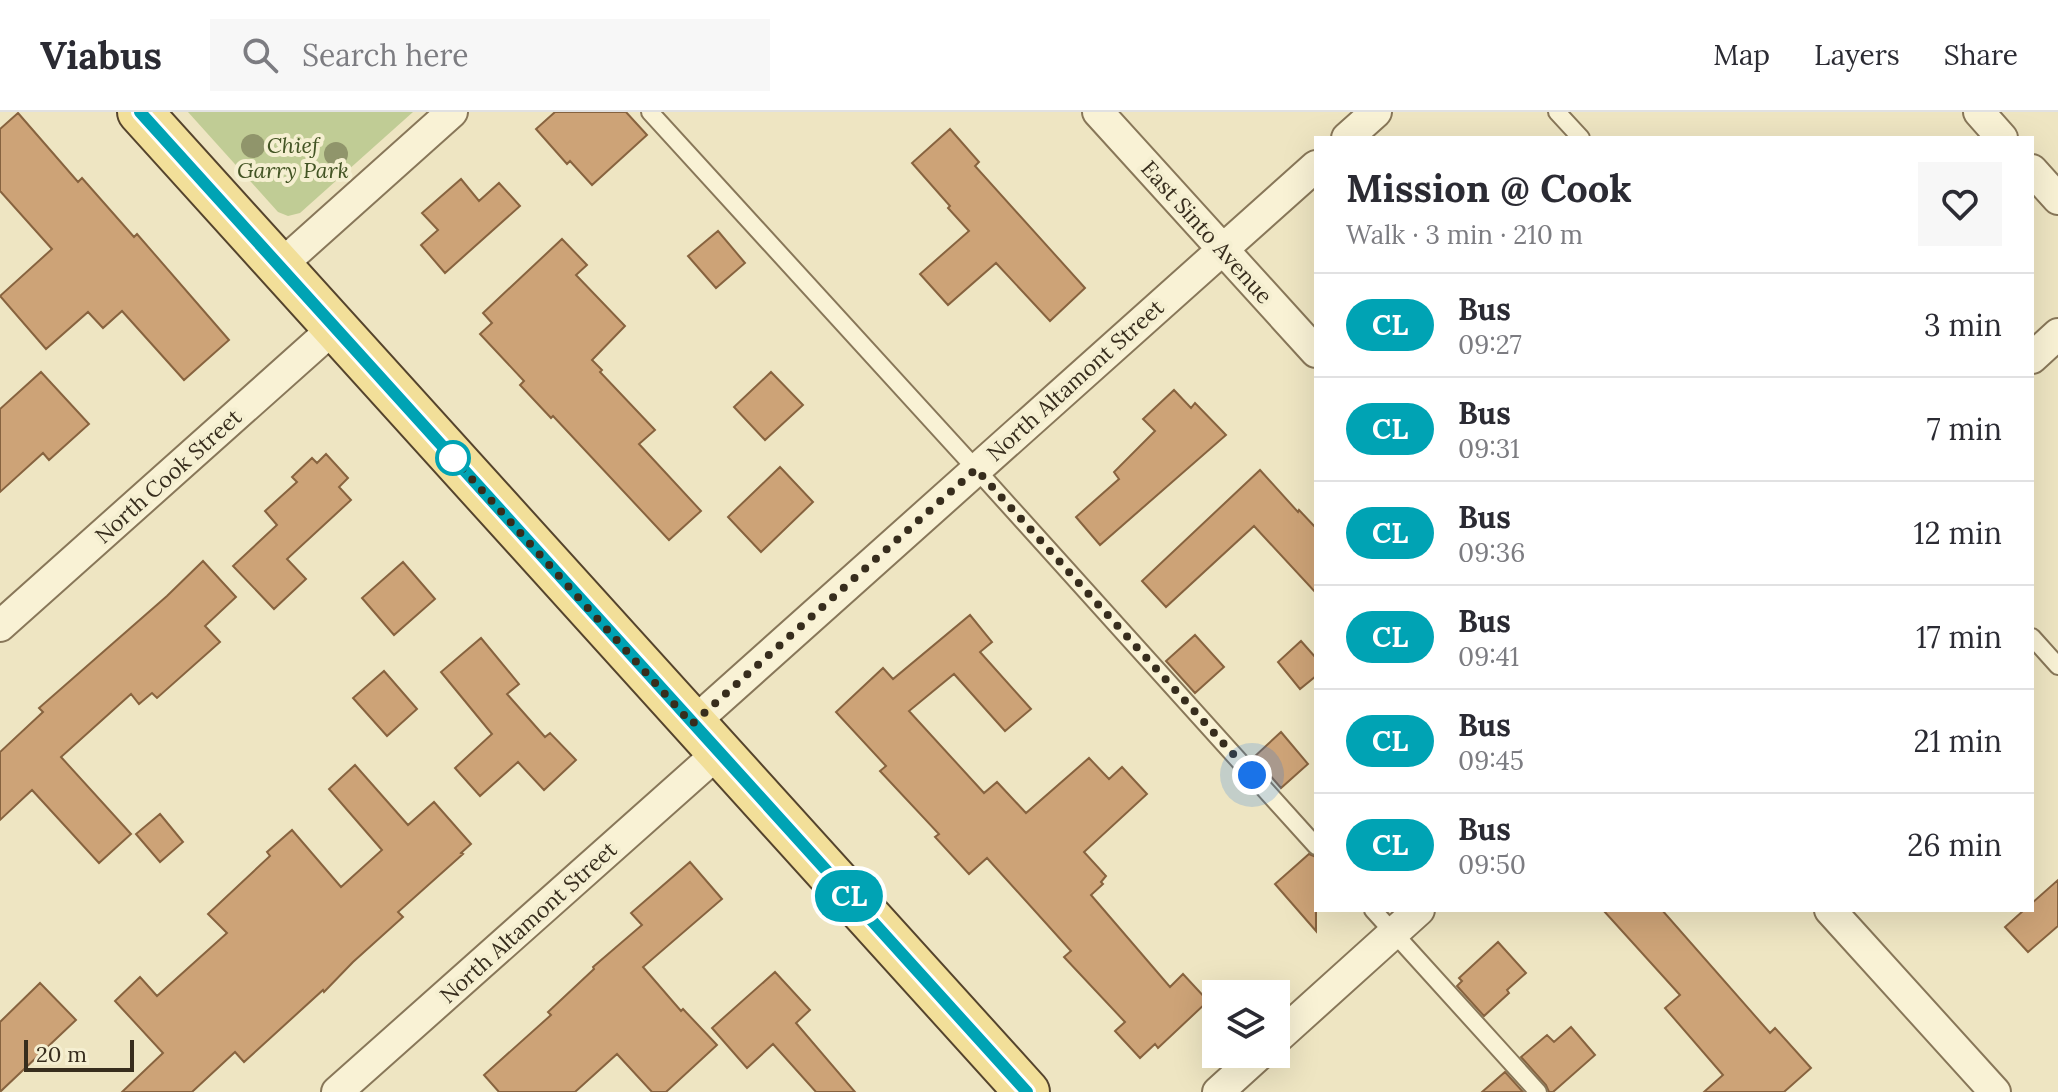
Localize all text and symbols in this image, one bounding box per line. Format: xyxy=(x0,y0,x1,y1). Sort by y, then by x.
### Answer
search box xyxy=(210,19,770,91)
text: Viabus xyxy=(40,31,162,79)
icon: search xyxy=(238,33,282,77)
text: Search here xyxy=(302,36,469,74)
text: Map xyxy=(1713,37,1770,73)
text: Layers xyxy=(1814,37,1900,73)
text: Share xyxy=(1944,37,2018,73)
park label: Chief Garry Park xyxy=(237,131,349,184)
street label: East Sinto Avenue xyxy=(1135,155,1279,309)
button: heart xyxy=(1918,162,2002,246)
text: Mission @ Cook xyxy=(1346,164,1632,212)
text: Walk · 3 min · 210 m xyxy=(1346,218,1583,251)
text: Bus xyxy=(1458,290,1511,328)
street label: North Altamont Street xyxy=(981,293,1170,467)
text: 3 min xyxy=(1924,306,2002,344)
text: CL xyxy=(1372,307,1408,343)
text: 09:27 xyxy=(1458,328,1522,361)
text: Bus xyxy=(1458,394,1511,432)
street label: North Cook Street xyxy=(89,402,247,549)
text: 7 min xyxy=(1927,410,2002,448)
text: CL xyxy=(1372,411,1408,447)
text: 09:31 xyxy=(1458,432,1520,465)
unlabelled marker xyxy=(436,441,470,475)
text: Bus xyxy=(1458,498,1511,536)
text: 12 min xyxy=(1914,514,2002,552)
text: CL xyxy=(1372,515,1408,551)
text: 09:36 xyxy=(1458,536,1525,569)
text: Bus xyxy=(1458,602,1511,640)
text: 17 min xyxy=(1916,618,2002,656)
text: CL xyxy=(1372,619,1408,655)
text: 09:41 xyxy=(1458,640,1519,673)
text: Bus xyxy=(1458,706,1511,744)
text: 21 min xyxy=(1914,722,2002,760)
text: CL xyxy=(1372,723,1408,759)
text: 09:45 xyxy=(1458,744,1524,777)
your location xyxy=(1232,755,1272,795)
text: Bus xyxy=(1458,810,1511,848)
text: 26 min xyxy=(1907,826,2002,864)
text: CL xyxy=(1372,827,1408,863)
street label: North Altamont Street xyxy=(434,835,623,1009)
text: 09:50 xyxy=(1458,848,1526,881)
line badge: CL xyxy=(813,870,885,922)
text: CL xyxy=(831,878,867,914)
map controls xyxy=(1202,980,1290,1068)
button: layers xyxy=(1202,980,1290,1068)
scale bar xyxy=(24,1036,134,1072)
text: 20 m xyxy=(36,1040,87,1068)

